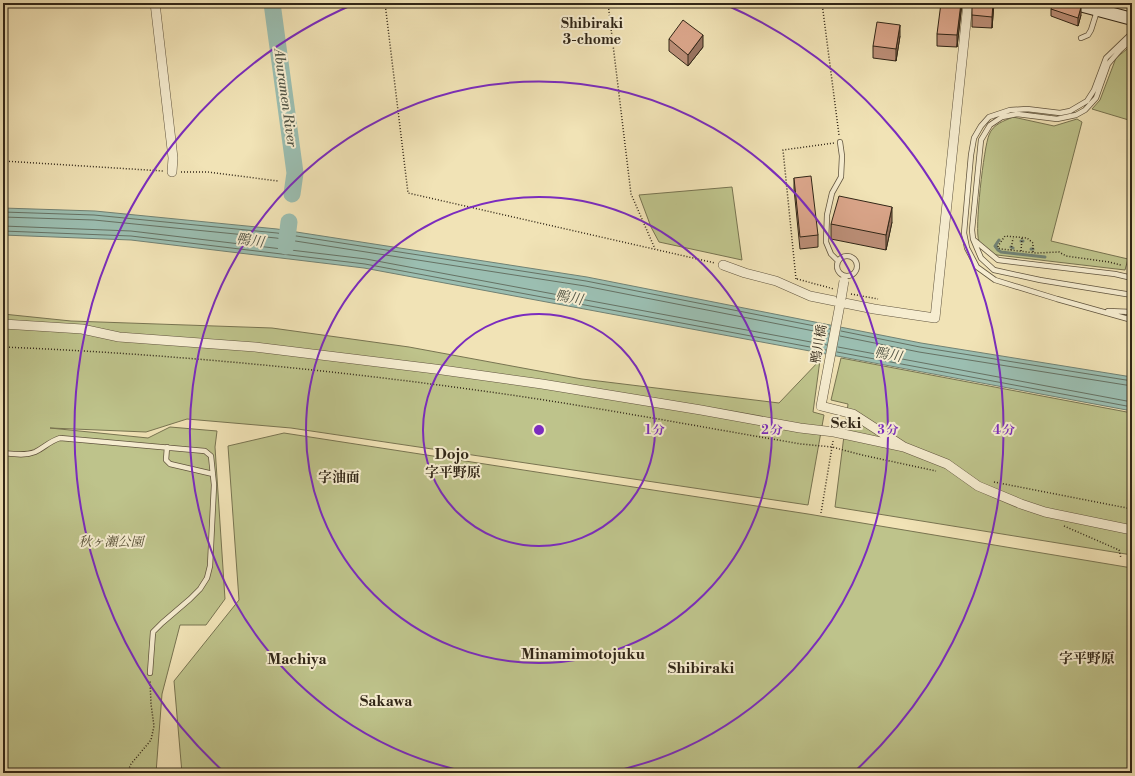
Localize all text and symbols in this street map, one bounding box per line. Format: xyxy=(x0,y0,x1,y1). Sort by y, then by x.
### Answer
district label: Shibiraki 3-chome xyxy=(561,15,624,49)
water label: Aburamen River xyxy=(269,46,301,149)
water label: 鴨川 xyxy=(235,230,267,252)
water label: 鴨川 xyxy=(554,287,586,310)
street label: 鴨川橋 xyxy=(808,323,830,365)
water label: 鴨川 xyxy=(873,344,905,367)
district label: Seki xyxy=(831,414,862,433)
centre of rings xyxy=(532,423,546,437)
text: 1 分 xyxy=(645,423,665,438)
text: 2 分 xyxy=(761,423,783,438)
text: 3 分 xyxy=(877,423,899,438)
text: 4 分 xyxy=(993,423,1015,438)
district label: Dojo xyxy=(435,445,469,464)
district label: 字平野原 xyxy=(425,464,481,482)
district label: 字油面 xyxy=(318,469,360,487)
park label: 秋ヶ瀬公園 xyxy=(78,534,145,550)
district label: Minamimotojuku xyxy=(521,645,646,664)
district label: Machiya xyxy=(267,650,328,669)
district label: 字平野原 xyxy=(1059,650,1115,668)
district label: Shibiraki xyxy=(668,659,734,678)
district label: Sakawa xyxy=(360,692,413,711)

